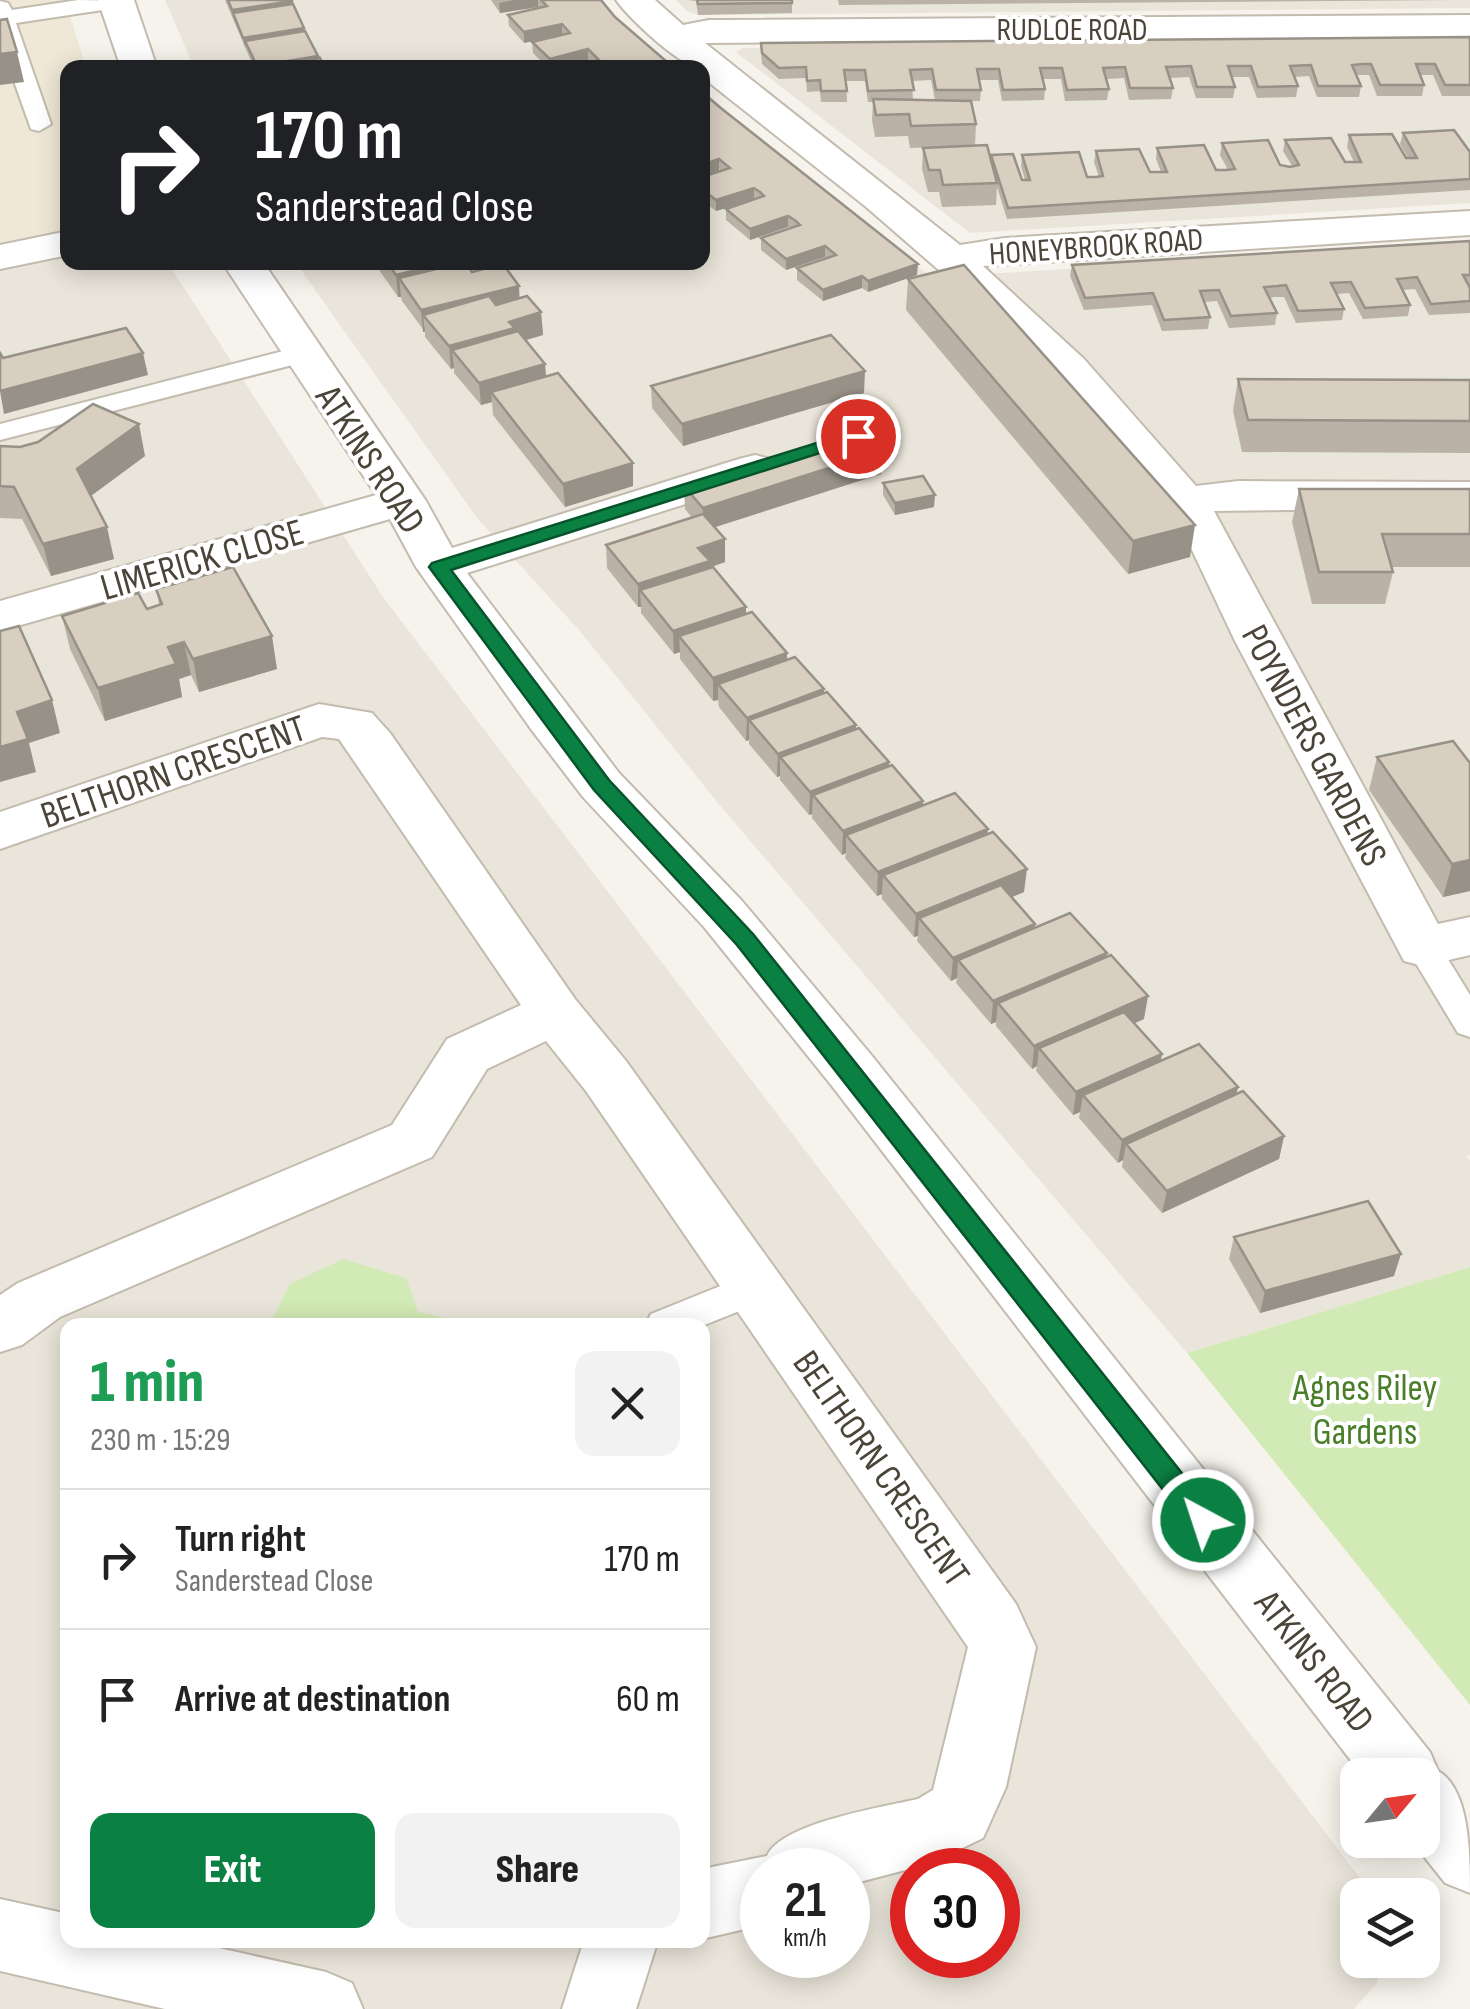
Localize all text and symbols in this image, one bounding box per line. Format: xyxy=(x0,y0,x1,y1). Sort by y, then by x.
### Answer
street label: RUDLOE ROAD xyxy=(996,11,1148,50)
text: 170 m xyxy=(255,95,403,179)
icon: right xyxy=(90,100,220,230)
text: Sanderstead Close xyxy=(255,180,534,235)
street label: HONEYBROOK ROAD xyxy=(988,221,1204,274)
street label: ATKINS ROAD xyxy=(305,377,434,542)
pin xyxy=(816,394,901,479)
icon: arrive xyxy=(831,409,886,464)
street label: LIMERICK CLOSE xyxy=(96,510,309,611)
street label: POYNDERS GARDENS xyxy=(1231,618,1396,874)
street label: BELTHORN CRESCENT xyxy=(35,706,312,839)
street label: BELTHORN CRESCENT xyxy=(783,1342,979,1595)
text: 1 min xyxy=(90,1347,204,1419)
button: close xyxy=(575,1351,680,1456)
park label: Agnes Riley Gardens xyxy=(1292,1366,1438,1455)
text: 230 m · 15:29 xyxy=(90,1421,231,1460)
position arrow xyxy=(1151,1468,1255,1572)
text: Turn right xyxy=(175,1517,306,1562)
icon: right xyxy=(90,1532,145,1587)
text: 170 m xyxy=(604,1537,680,1582)
text: Sanderstead Close xyxy=(175,1562,373,1601)
street label: ATKINS ROAD xyxy=(1244,1581,1383,1742)
icon: arrive xyxy=(90,1672,145,1727)
text: Arrive at destination xyxy=(175,1677,450,1722)
text: 60 m xyxy=(616,1677,680,1722)
north arrow xyxy=(1340,1758,1440,1858)
map controls xyxy=(1340,1758,1440,1978)
button: Exit xyxy=(90,1813,375,1928)
button: Share xyxy=(395,1813,680,1928)
speed limit sign: 30 xyxy=(890,1848,1020,1978)
text: 21 xyxy=(784,1871,826,1931)
button: layers xyxy=(1340,1878,1440,1978)
text: km/h xyxy=(783,1923,827,1954)

